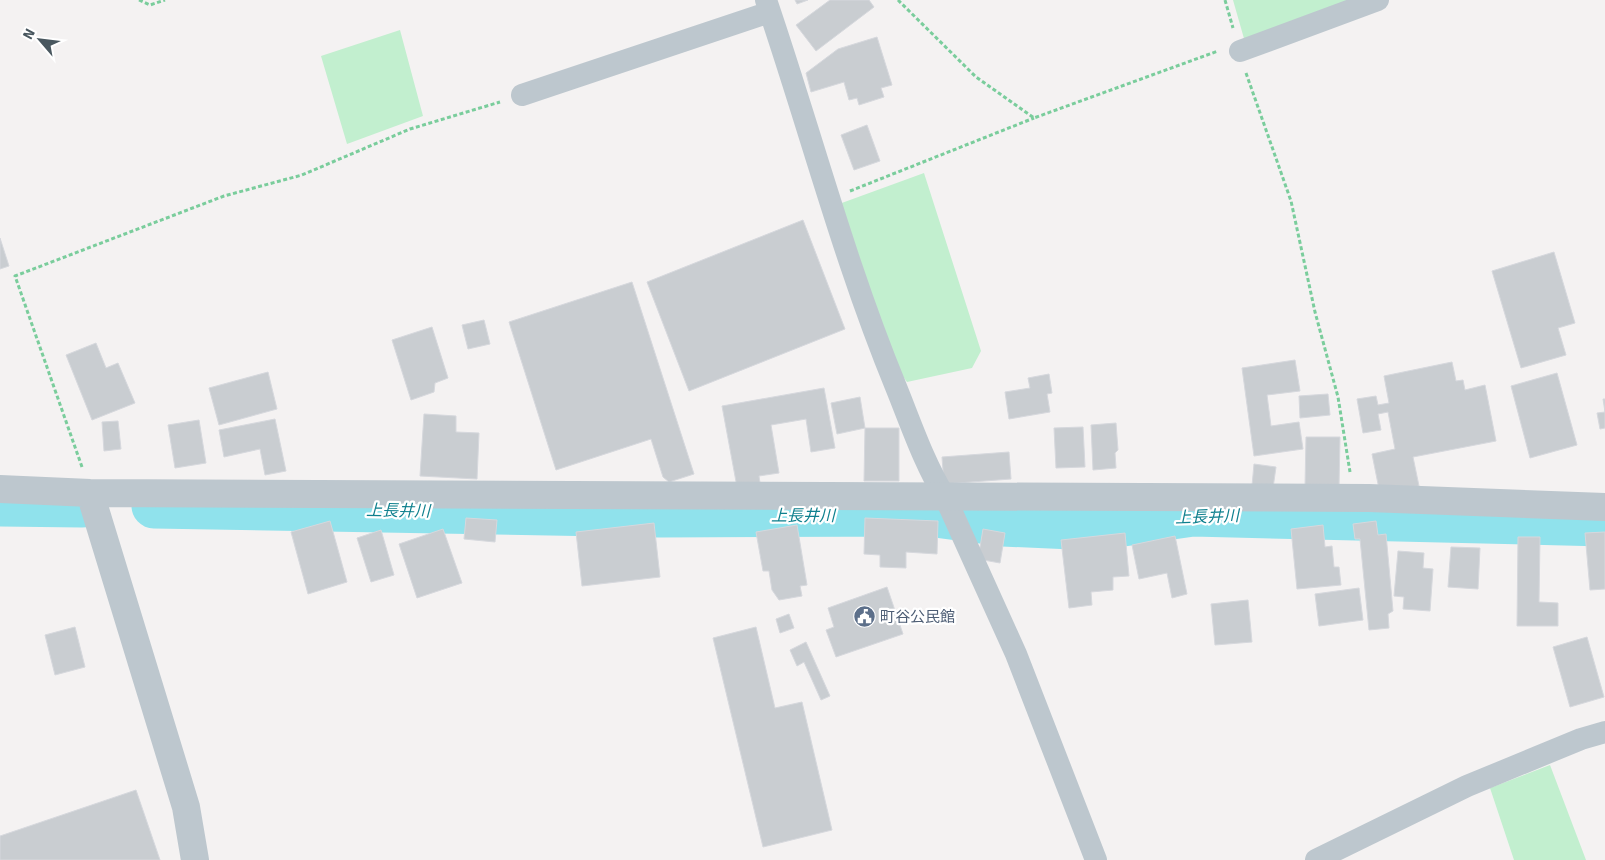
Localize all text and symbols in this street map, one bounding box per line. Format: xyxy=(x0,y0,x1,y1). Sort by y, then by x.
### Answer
north arrow xyxy=(15,15,65,65)
text: N xyxy=(19,26,39,42)
water label: 上長井川 xyxy=(366,500,432,522)
water label: 上長井川 xyxy=(771,506,837,526)
water label: 上長井川 xyxy=(1175,506,1241,528)
public building icon: 町谷公民館 xyxy=(852,605,876,629)
place label: 町谷公民館 xyxy=(880,608,955,626)

